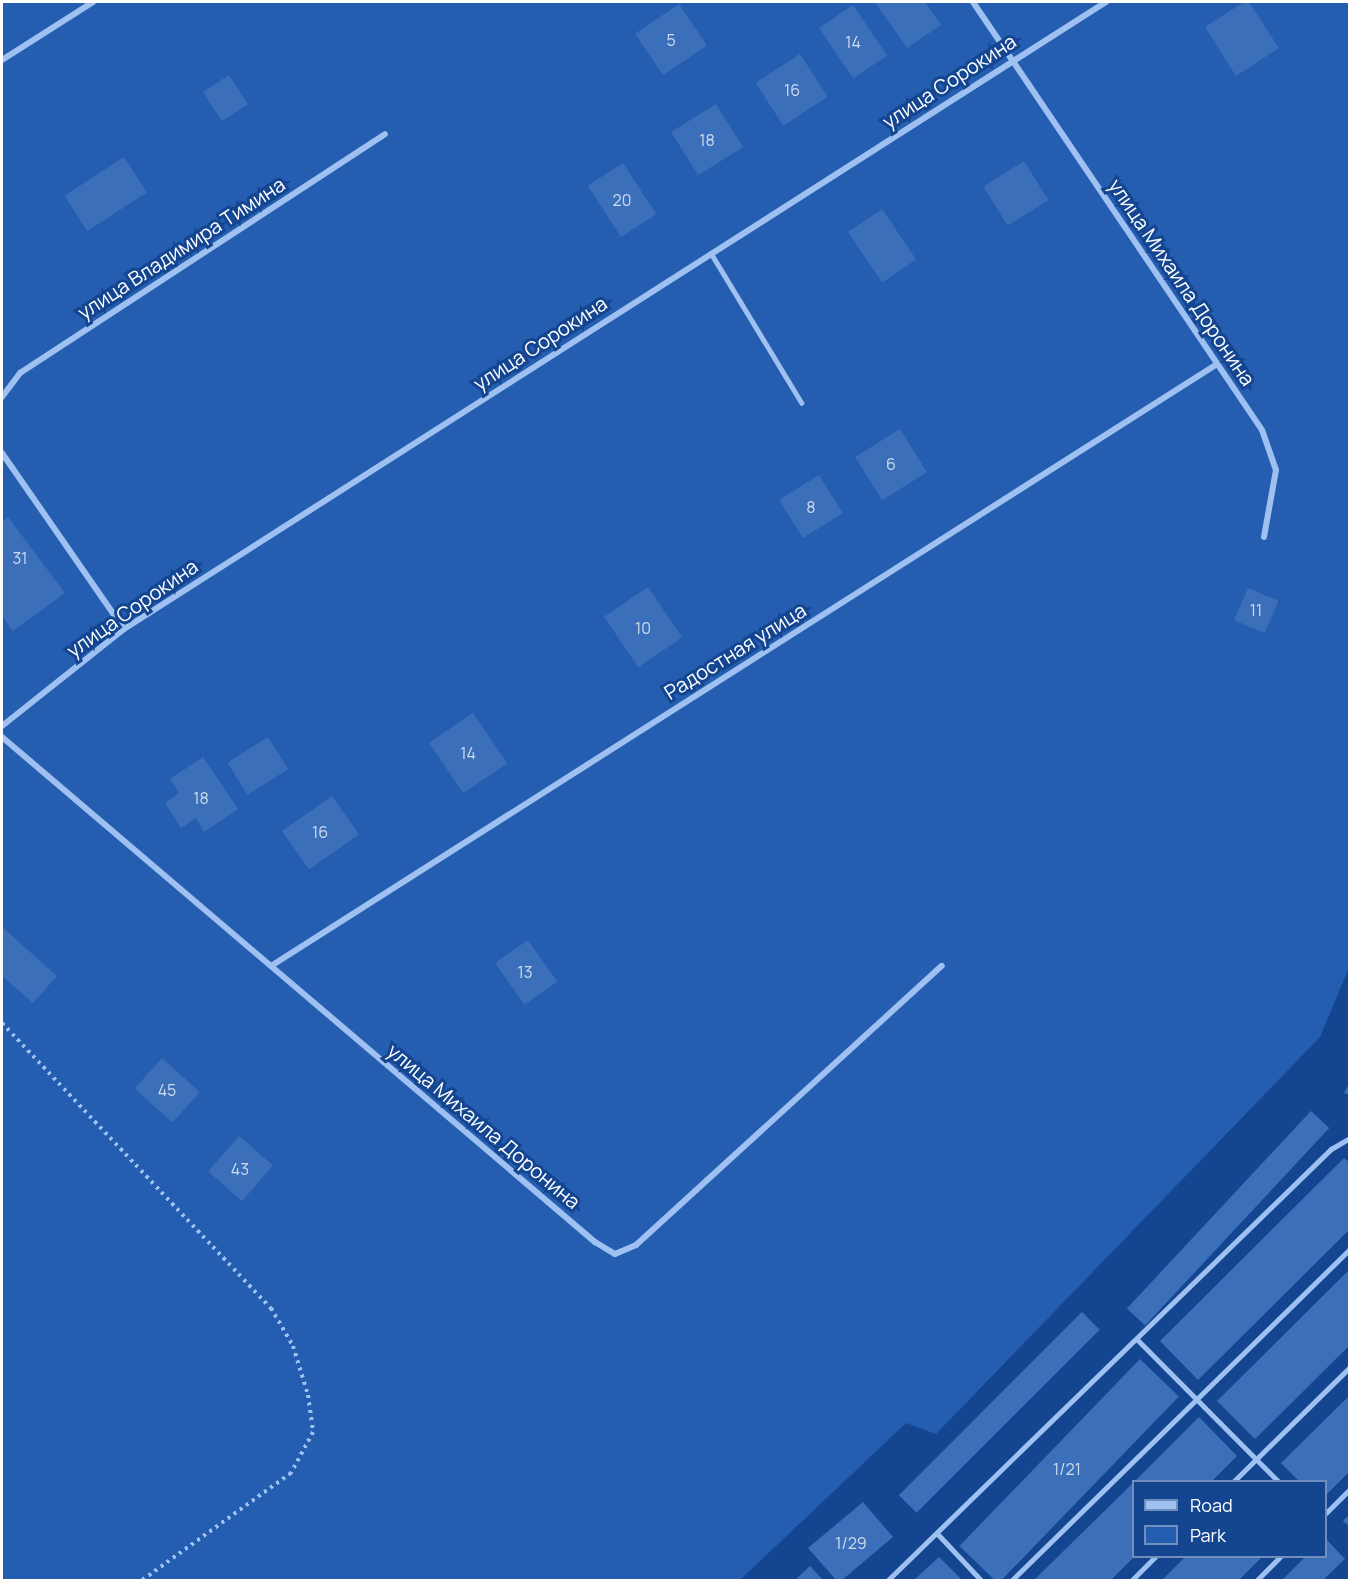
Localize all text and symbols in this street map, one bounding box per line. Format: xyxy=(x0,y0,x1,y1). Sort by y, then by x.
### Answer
street label: улица Сорокина xyxy=(878,29,1020,133)
house number: 5 xyxy=(666,30,676,50)
house number: 14 xyxy=(845,32,861,52)
house number: 16 xyxy=(784,80,800,100)
house number: 18 xyxy=(699,130,715,150)
street label: улица Владимира Тимина xyxy=(73,172,289,324)
street label: улица Михаила Доронина xyxy=(1104,174,1260,390)
house number: 20 xyxy=(613,190,631,210)
street label: улица Сорокина xyxy=(469,291,611,395)
house number: 6 xyxy=(886,454,896,474)
house number: 8 xyxy=(806,497,816,517)
house number: 31 xyxy=(12,548,28,568)
street label: улица Сорокина xyxy=(62,554,202,662)
street label: Радостная улица xyxy=(660,598,810,704)
house number: 11 xyxy=(1250,600,1262,620)
house number: 10 xyxy=(635,618,651,638)
house number: 14 xyxy=(460,743,476,763)
house number: 18 xyxy=(193,788,209,808)
house number: 16 xyxy=(312,822,328,842)
house number: 13 xyxy=(517,962,533,982)
street label: улица Михаила Доронина xyxy=(383,1038,585,1214)
house number: 45 xyxy=(158,1080,176,1100)
house number: 43 xyxy=(231,1159,249,1179)
house number: 1/21 xyxy=(1053,1459,1081,1479)
legend xyxy=(1132,1480,1327,1558)
text: Road xyxy=(1190,1493,1233,1517)
text: Park xyxy=(1190,1523,1226,1547)
house number: 1/29 xyxy=(835,1533,867,1553)

